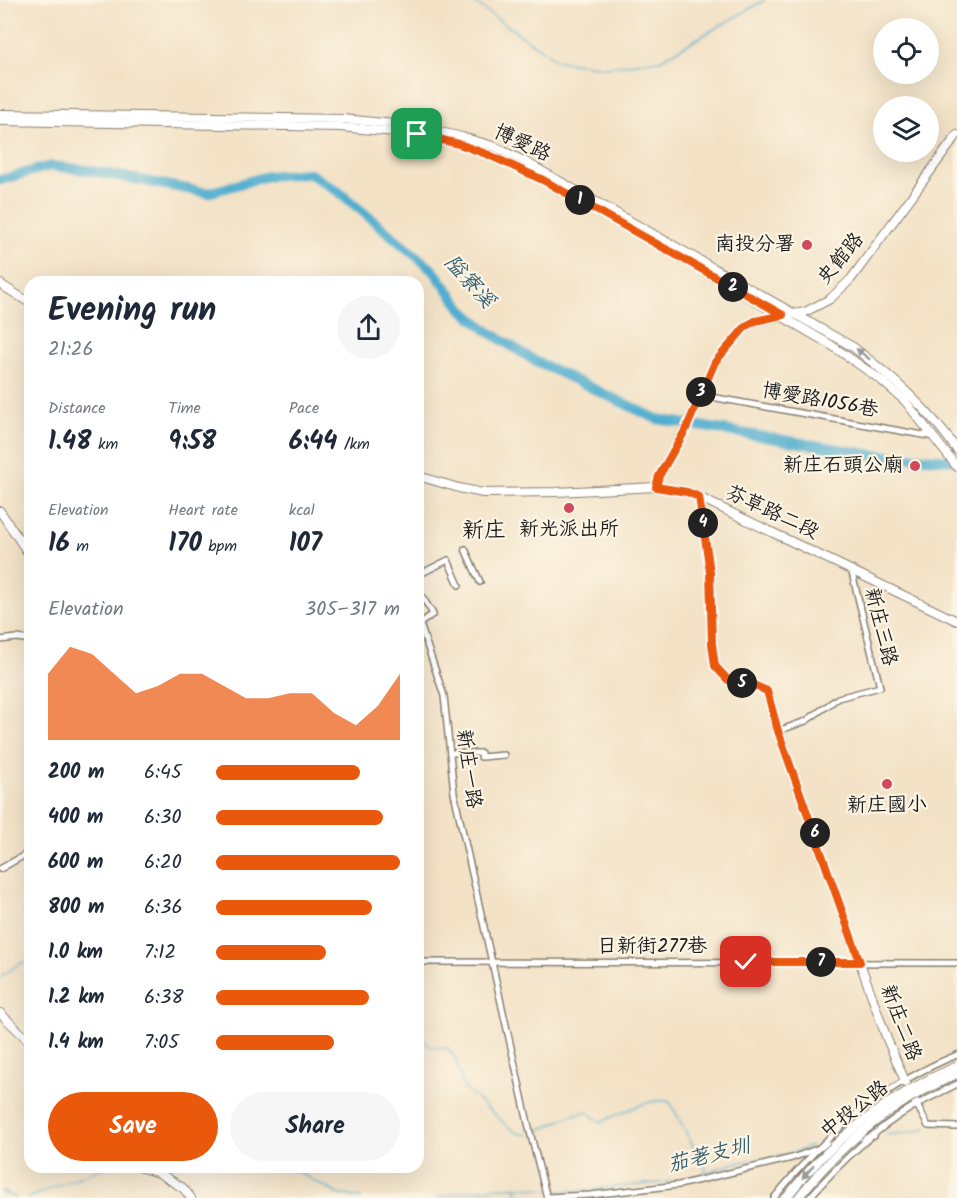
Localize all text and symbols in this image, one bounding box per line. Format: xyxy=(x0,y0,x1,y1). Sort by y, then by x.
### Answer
map controls xyxy=(873,18,939,162)
button: locate xyxy=(873,18,939,84)
button: layers xyxy=(873,96,939,162)
pin xyxy=(391,108,442,159)
icon: arrive xyxy=(400,117,433,150)
street label: 博愛路 xyxy=(488,117,557,172)
pin: 1 xyxy=(565,185,595,215)
text: 1 xyxy=(578,187,582,212)
street label: 史館路 xyxy=(809,225,873,292)
place label: 南投分署 xyxy=(715,229,795,261)
marker: 南投分署 xyxy=(800,238,814,252)
water label: 隘寮溪 xyxy=(436,248,503,317)
pin: 2 xyxy=(718,272,748,302)
text: 2 xyxy=(728,274,738,299)
text: Evening run xyxy=(48,285,216,338)
button: share xyxy=(337,296,400,359)
text: 21:26 xyxy=(48,334,94,366)
one-way arrow xyxy=(855,349,870,361)
street label: 博愛路1056巷 xyxy=(759,375,882,427)
pin: 3 xyxy=(686,377,716,407)
text: 3 xyxy=(697,379,705,404)
text: Distance xyxy=(48,396,106,421)
text: Time xyxy=(168,396,201,421)
text: Pace xyxy=(289,396,319,421)
text: 1.48 xyxy=(48,421,92,463)
text: 9:58 xyxy=(168,421,216,463)
text: 6:44 xyxy=(289,421,337,463)
text: km xyxy=(92,432,118,457)
text: /km xyxy=(337,432,370,457)
place label: 新庄石頭公廟 xyxy=(783,450,903,482)
marker: 新庄石頭公廟 xyxy=(908,459,922,473)
street label: 芬草路二段 xyxy=(720,477,824,549)
text: Elevation xyxy=(48,498,109,523)
text: Heart rate xyxy=(168,498,238,523)
text: kcal xyxy=(289,498,315,523)
marker: 新光派出所 xyxy=(562,501,576,515)
pin: 4 xyxy=(688,508,718,538)
text: 4 xyxy=(699,510,707,535)
district label: 新庄 xyxy=(462,514,506,549)
place label: 新光派出所 xyxy=(519,514,619,546)
text: 16 xyxy=(48,523,70,565)
text: 170 xyxy=(168,523,202,565)
text: 107 xyxy=(289,523,322,565)
text: m xyxy=(70,534,89,559)
text: bpm xyxy=(202,534,237,559)
street label: 新庄三路 xyxy=(855,584,905,671)
text: Elevation xyxy=(48,594,124,626)
text: 305–317 m xyxy=(305,594,400,626)
pin: 5 xyxy=(727,668,757,698)
text: 5 xyxy=(738,670,746,695)
street label: 新庄一路 xyxy=(447,727,490,812)
text: 200 m xyxy=(48,757,104,789)
text: 6:45 xyxy=(144,757,182,789)
marker: 新庄國小 xyxy=(880,777,894,791)
place label: 新庄國小 xyxy=(847,790,927,822)
text: 400 m xyxy=(48,802,104,834)
text: 6:30 xyxy=(144,802,181,834)
pin: 6 xyxy=(800,818,830,848)
text: 6 xyxy=(811,820,819,845)
text: 600 m xyxy=(48,847,103,879)
text: 6:20 xyxy=(144,847,182,879)
text: 800 m xyxy=(48,892,104,924)
text: 6:36 xyxy=(144,892,183,924)
street label: 日新街277巷 xyxy=(597,931,708,963)
pin xyxy=(720,936,771,987)
text: 1.0 km xyxy=(48,937,103,969)
text: 7:12 xyxy=(144,937,176,969)
icon: check xyxy=(729,945,762,978)
pin: 7 xyxy=(806,947,836,977)
text: 7 xyxy=(817,949,825,974)
street label: 新庄二路 xyxy=(871,980,930,1067)
text: 1.2 km xyxy=(48,982,104,1014)
text: 6:38 xyxy=(144,982,184,1014)
text: 1.4 km xyxy=(48,1027,104,1059)
text: 7:05 xyxy=(144,1027,179,1059)
street label: 中投公路 xyxy=(814,1072,897,1147)
button: Save xyxy=(48,1092,218,1161)
button: Share xyxy=(230,1092,400,1161)
water label: 茄荖支圳 xyxy=(664,1129,756,1182)
one-way arrow xyxy=(802,1164,815,1179)

